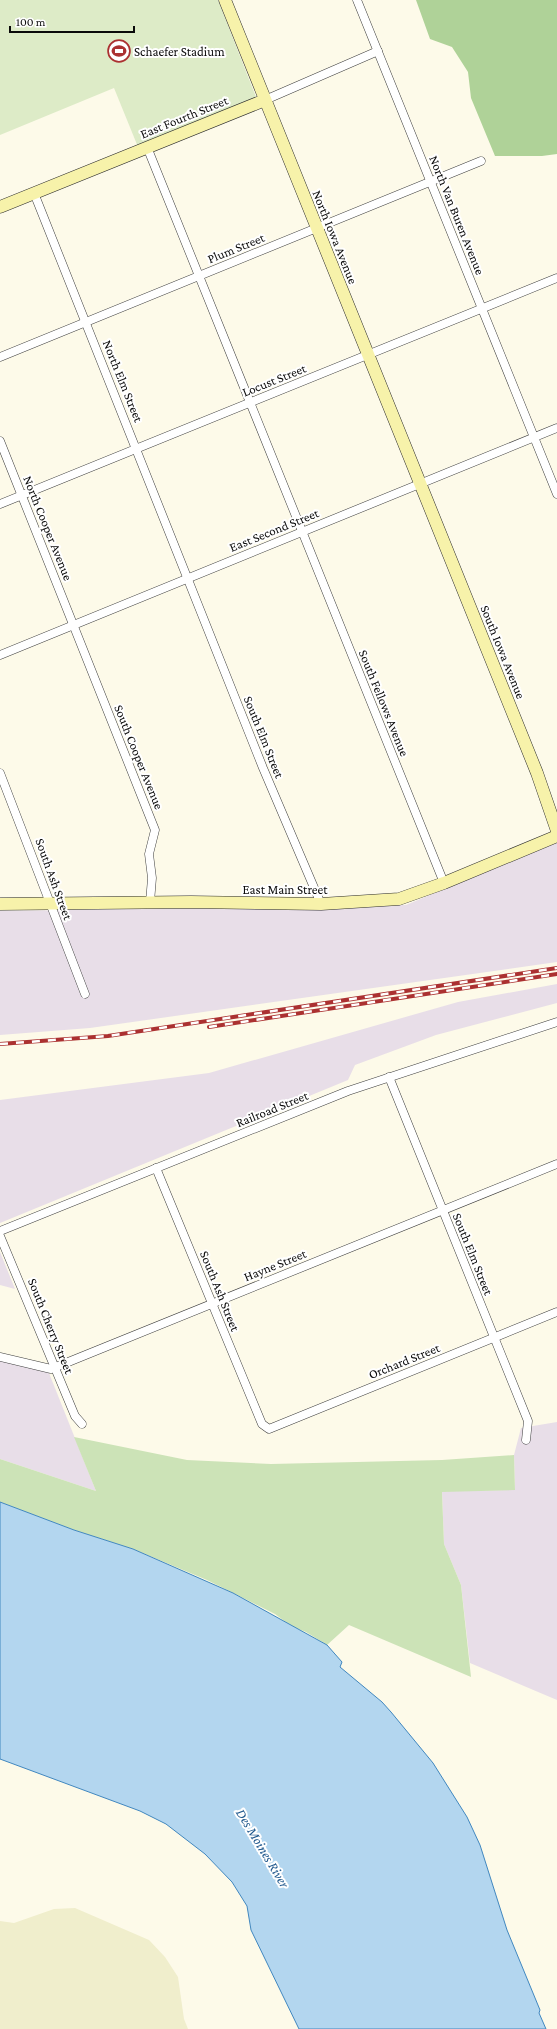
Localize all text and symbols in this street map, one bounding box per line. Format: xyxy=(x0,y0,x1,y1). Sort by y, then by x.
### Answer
scale bar xyxy=(10,8,134,34)
text: 100 m xyxy=(16,15,46,29)
sports icon: Schaefer Stadium xyxy=(106,38,132,64)
place label: Schaefer Stadium xyxy=(134,44,225,59)
street label: East Fourth Street xyxy=(138,92,231,141)
street label: North Van Buren Avenue xyxy=(426,153,488,277)
street label: North Iowa Avenue xyxy=(309,188,361,286)
street label: Plum Street xyxy=(205,230,267,266)
street label: North Elm Street xyxy=(100,338,147,425)
street label: Locust Street xyxy=(240,360,309,400)
street label: North Cooper Avenue xyxy=(20,473,76,583)
street label: East Second Street xyxy=(227,505,322,555)
street label: South Iowa Avenue xyxy=(477,603,529,701)
street label: South Fellows Avenue xyxy=(356,648,412,759)
street label: South Elm Street xyxy=(241,694,288,781)
street label: South Cooper Avenue xyxy=(111,702,167,812)
street label: South Ash Street xyxy=(32,836,76,922)
street label: East Main Street xyxy=(242,882,328,897)
street label: Railroad Street xyxy=(234,1087,311,1130)
street label: South Elm Street xyxy=(450,1211,497,1298)
street label: Hayne Street xyxy=(242,1245,309,1284)
street label: South Ash Street xyxy=(197,1249,243,1334)
street label: South Cherry Street xyxy=(25,1276,77,1377)
street label: Orchard Street xyxy=(366,1340,442,1382)
water label: Des Moines River xyxy=(233,1805,294,1892)

